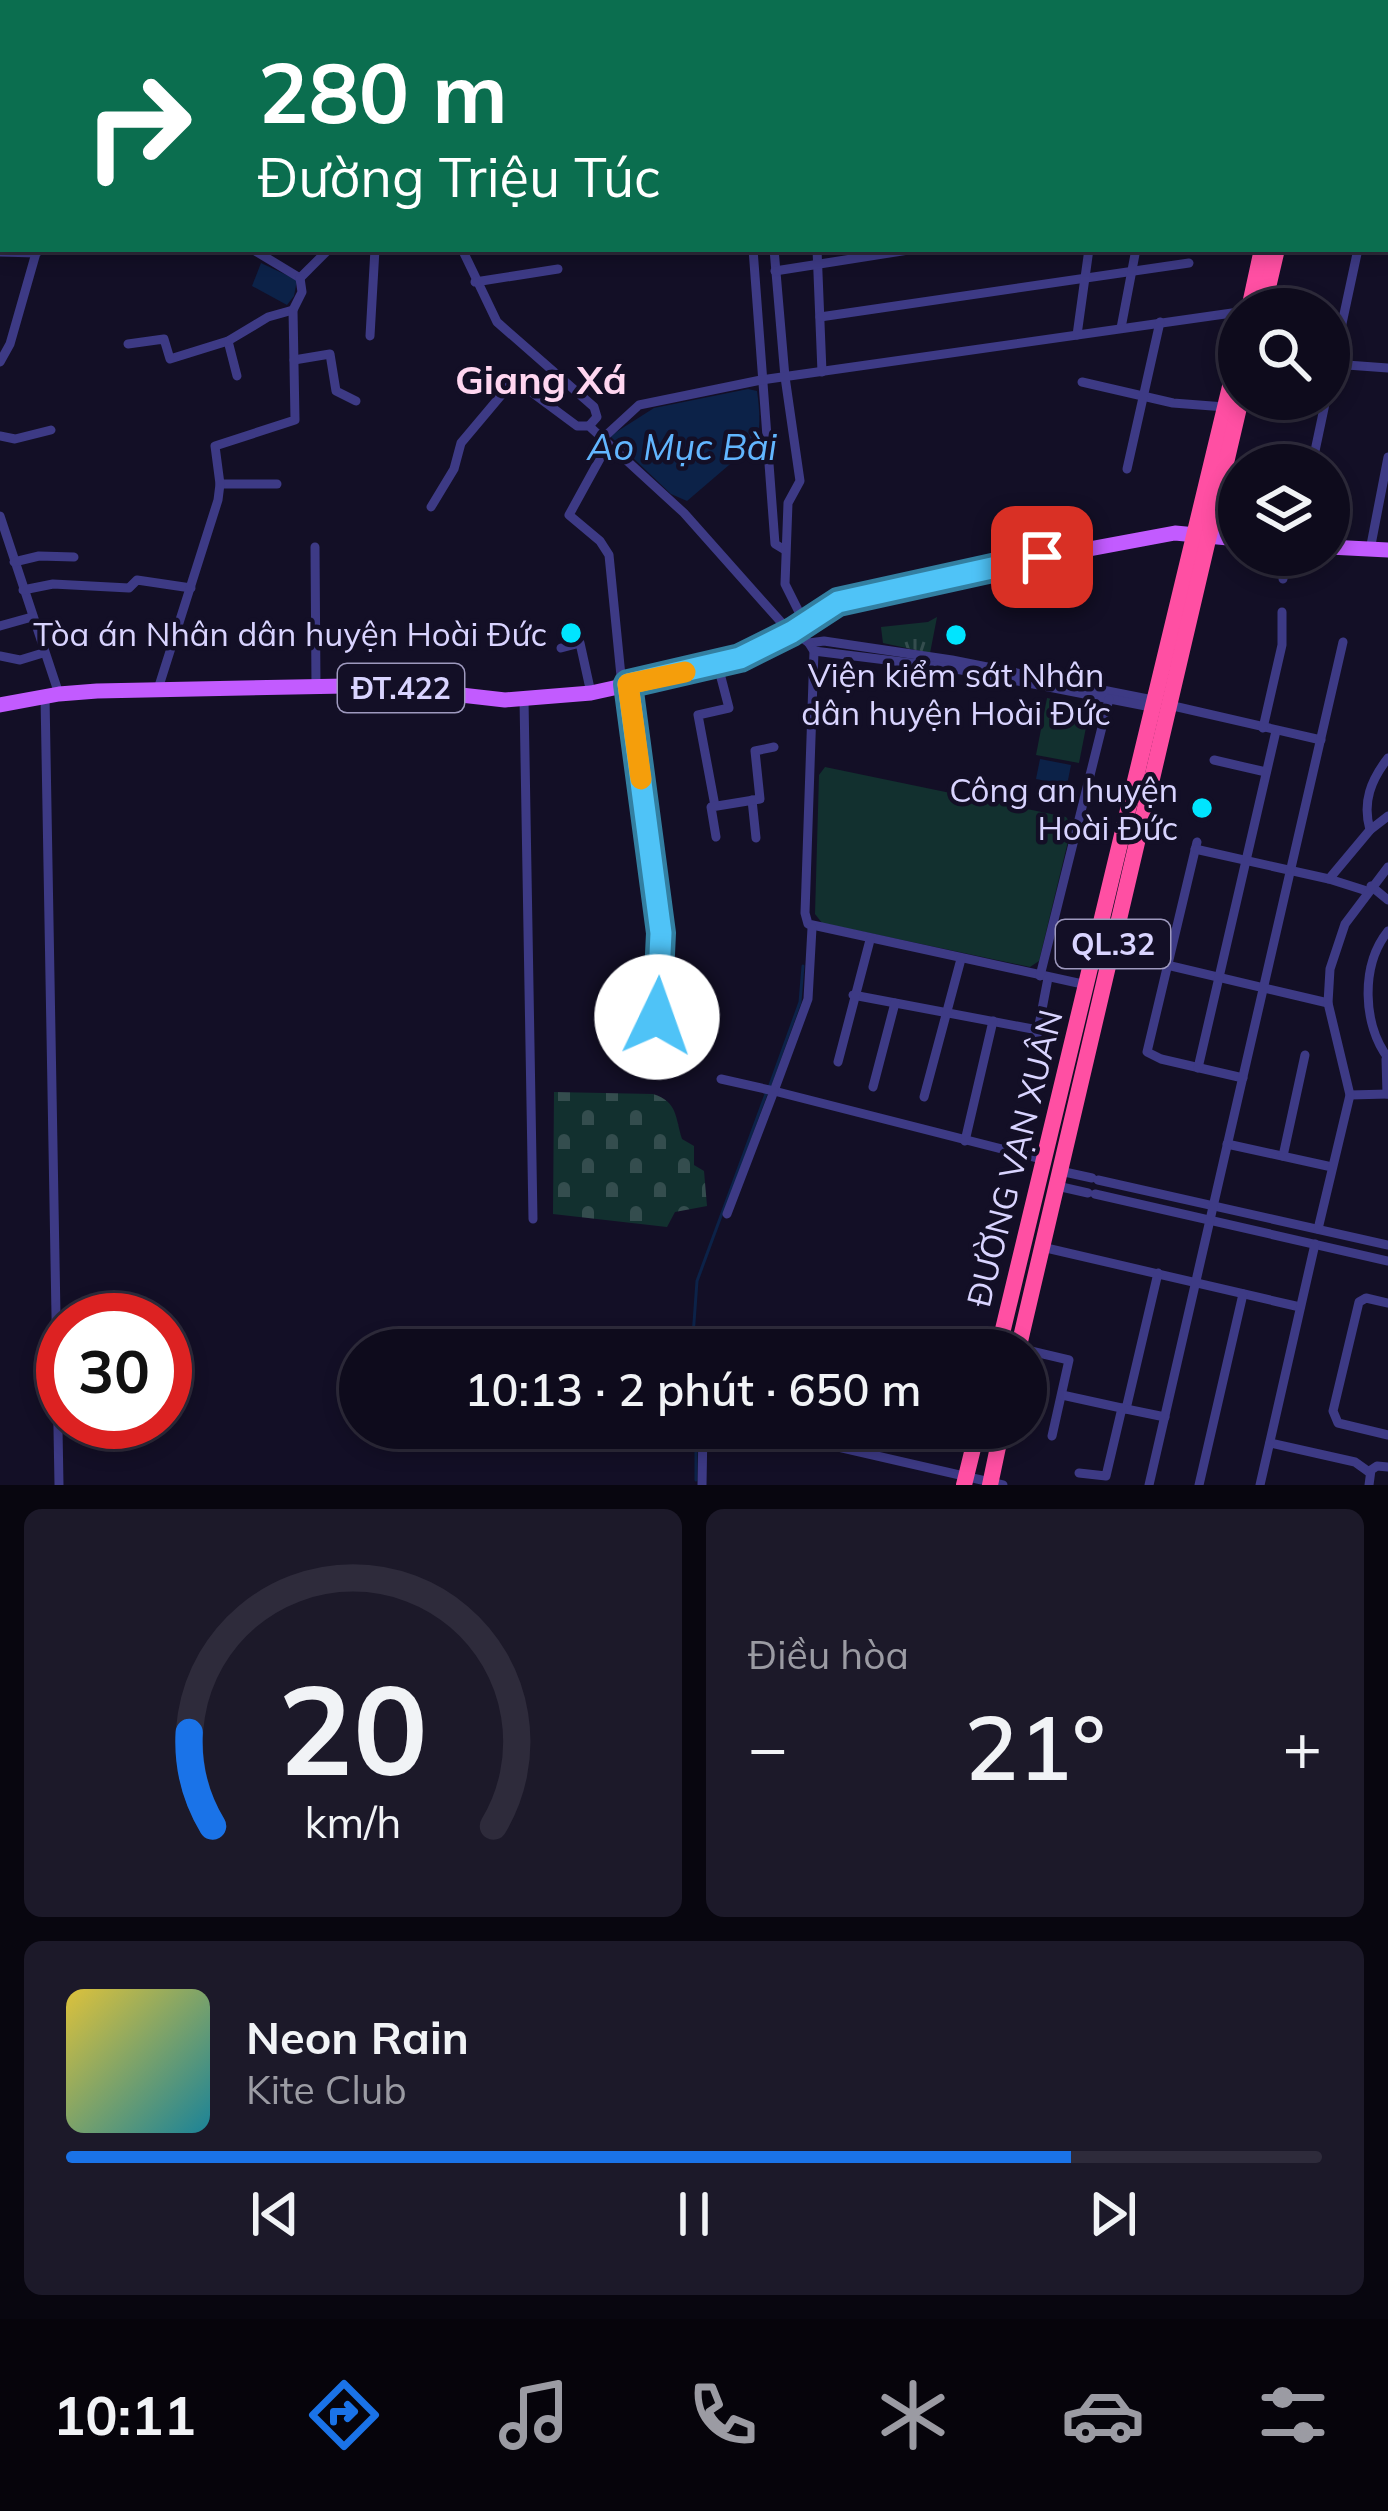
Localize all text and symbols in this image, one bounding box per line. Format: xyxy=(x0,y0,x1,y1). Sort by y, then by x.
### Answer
text: 280 m xyxy=(258,39,508,144)
icon: right xyxy=(60,48,216,204)
text: Đường Triệu Túc xyxy=(258,143,661,211)
map controls xyxy=(1218,288,1350,576)
button: search xyxy=(1218,288,1350,420)
district label: Giang Xá xyxy=(455,355,627,404)
water label: Ao Mục Bài xyxy=(586,424,777,469)
button: layers xyxy=(1218,444,1350,576)
pin xyxy=(991,506,1093,608)
icon: arrive xyxy=(1009,524,1075,590)
place label: Tòa án Nhân dân huyện Hoài Đức xyxy=(33,613,547,654)
marker: Tòa án Nhân dân huyện Hoài Đức xyxy=(558,620,584,646)
marker: Viện kiểm sát Nhân dân huyện Hoài Đức xyxy=(943,622,969,648)
place label: Viện kiểm sát Nhân dân huyện Hoài Đức xyxy=(801,654,1111,733)
road number: ĐT.422 xyxy=(338,664,464,712)
place label: Công an huyện Hoài Đức xyxy=(949,769,1178,848)
marker: Công an huyện Hoài Đức xyxy=(1189,795,1215,821)
road number: QL.32 xyxy=(1056,920,1170,968)
position arrow xyxy=(594,954,720,1080)
street label: ĐƯỜNG VẠN XUÂN xyxy=(957,1005,1071,1311)
speed limit sign: 30 xyxy=(36,1293,192,1449)
text: 10:13 · 2 phút · 650 m xyxy=(464,1361,922,1417)
text: Điều hòa xyxy=(748,1630,909,1679)
text: 20 xyxy=(278,1650,428,1806)
text: 21° xyxy=(964,1690,1106,1803)
text: − xyxy=(748,1705,788,1788)
text: + xyxy=(1282,1705,1322,1788)
text: km/h xyxy=(304,1795,402,1849)
text: Neon Rain xyxy=(246,2009,469,2065)
text: Kite Club xyxy=(246,2065,407,2114)
icon: previous xyxy=(242,2181,308,2247)
icon: pause xyxy=(661,2181,727,2247)
icon: next xyxy=(1080,2181,1146,2247)
icon: directions xyxy=(302,2373,386,2457)
icon: music xyxy=(492,2373,576,2457)
icon: phone xyxy=(681,2373,765,2457)
icon: climate xyxy=(871,2373,955,2457)
icon: car xyxy=(1061,2373,1145,2457)
icon: filters xyxy=(1251,2373,1335,2457)
text: 10:11 xyxy=(53,2381,196,2449)

